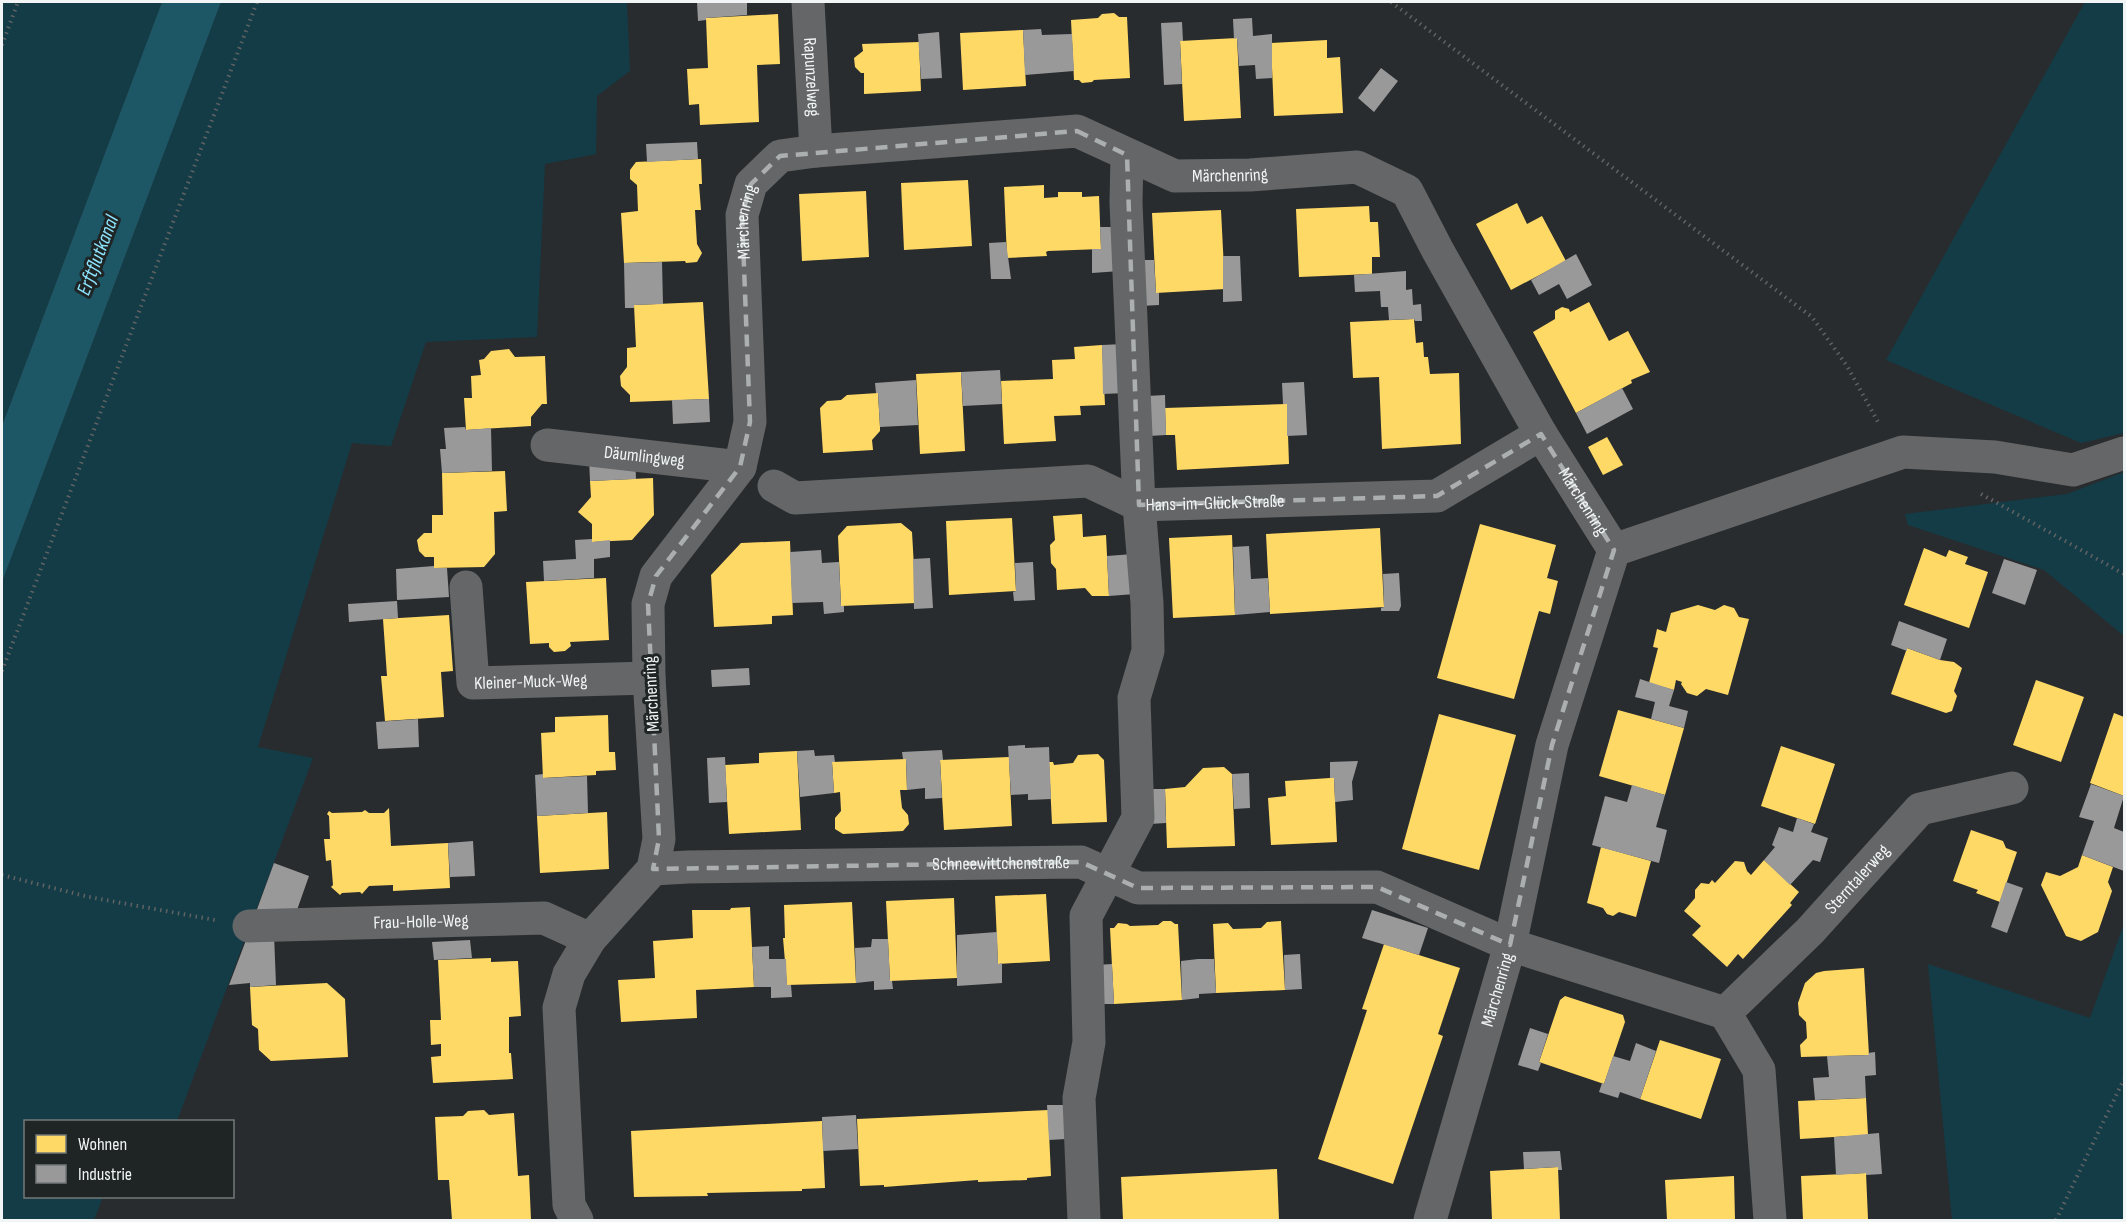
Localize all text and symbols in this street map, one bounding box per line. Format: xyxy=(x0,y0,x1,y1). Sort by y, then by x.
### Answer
street label: Rapunzelweg xyxy=(799,37,824,117)
street label: Märchenring xyxy=(1192,164,1269,187)
street label: Märchenring xyxy=(732,182,761,260)
water label: Erftflutkanal xyxy=(72,211,125,299)
street label: Däumlingweg xyxy=(603,442,686,472)
street label: Märchenring xyxy=(1554,464,1612,539)
street label: Hans-im-Glück-Straße xyxy=(1145,491,1285,516)
street label: Märchenring xyxy=(639,656,664,732)
street label: Kleiner-Muck-Weg xyxy=(474,670,588,694)
street label: Sterntalerweg xyxy=(1821,840,1894,918)
street label: Schneewittchenstraße xyxy=(932,852,1070,875)
street label: Frau-Holle-Weg xyxy=(373,910,469,934)
street label: Märchenring xyxy=(1477,950,1518,1029)
legend xyxy=(24,1120,234,1198)
text: Wohnen xyxy=(78,1134,127,1155)
text: Industrie xyxy=(78,1164,132,1185)

